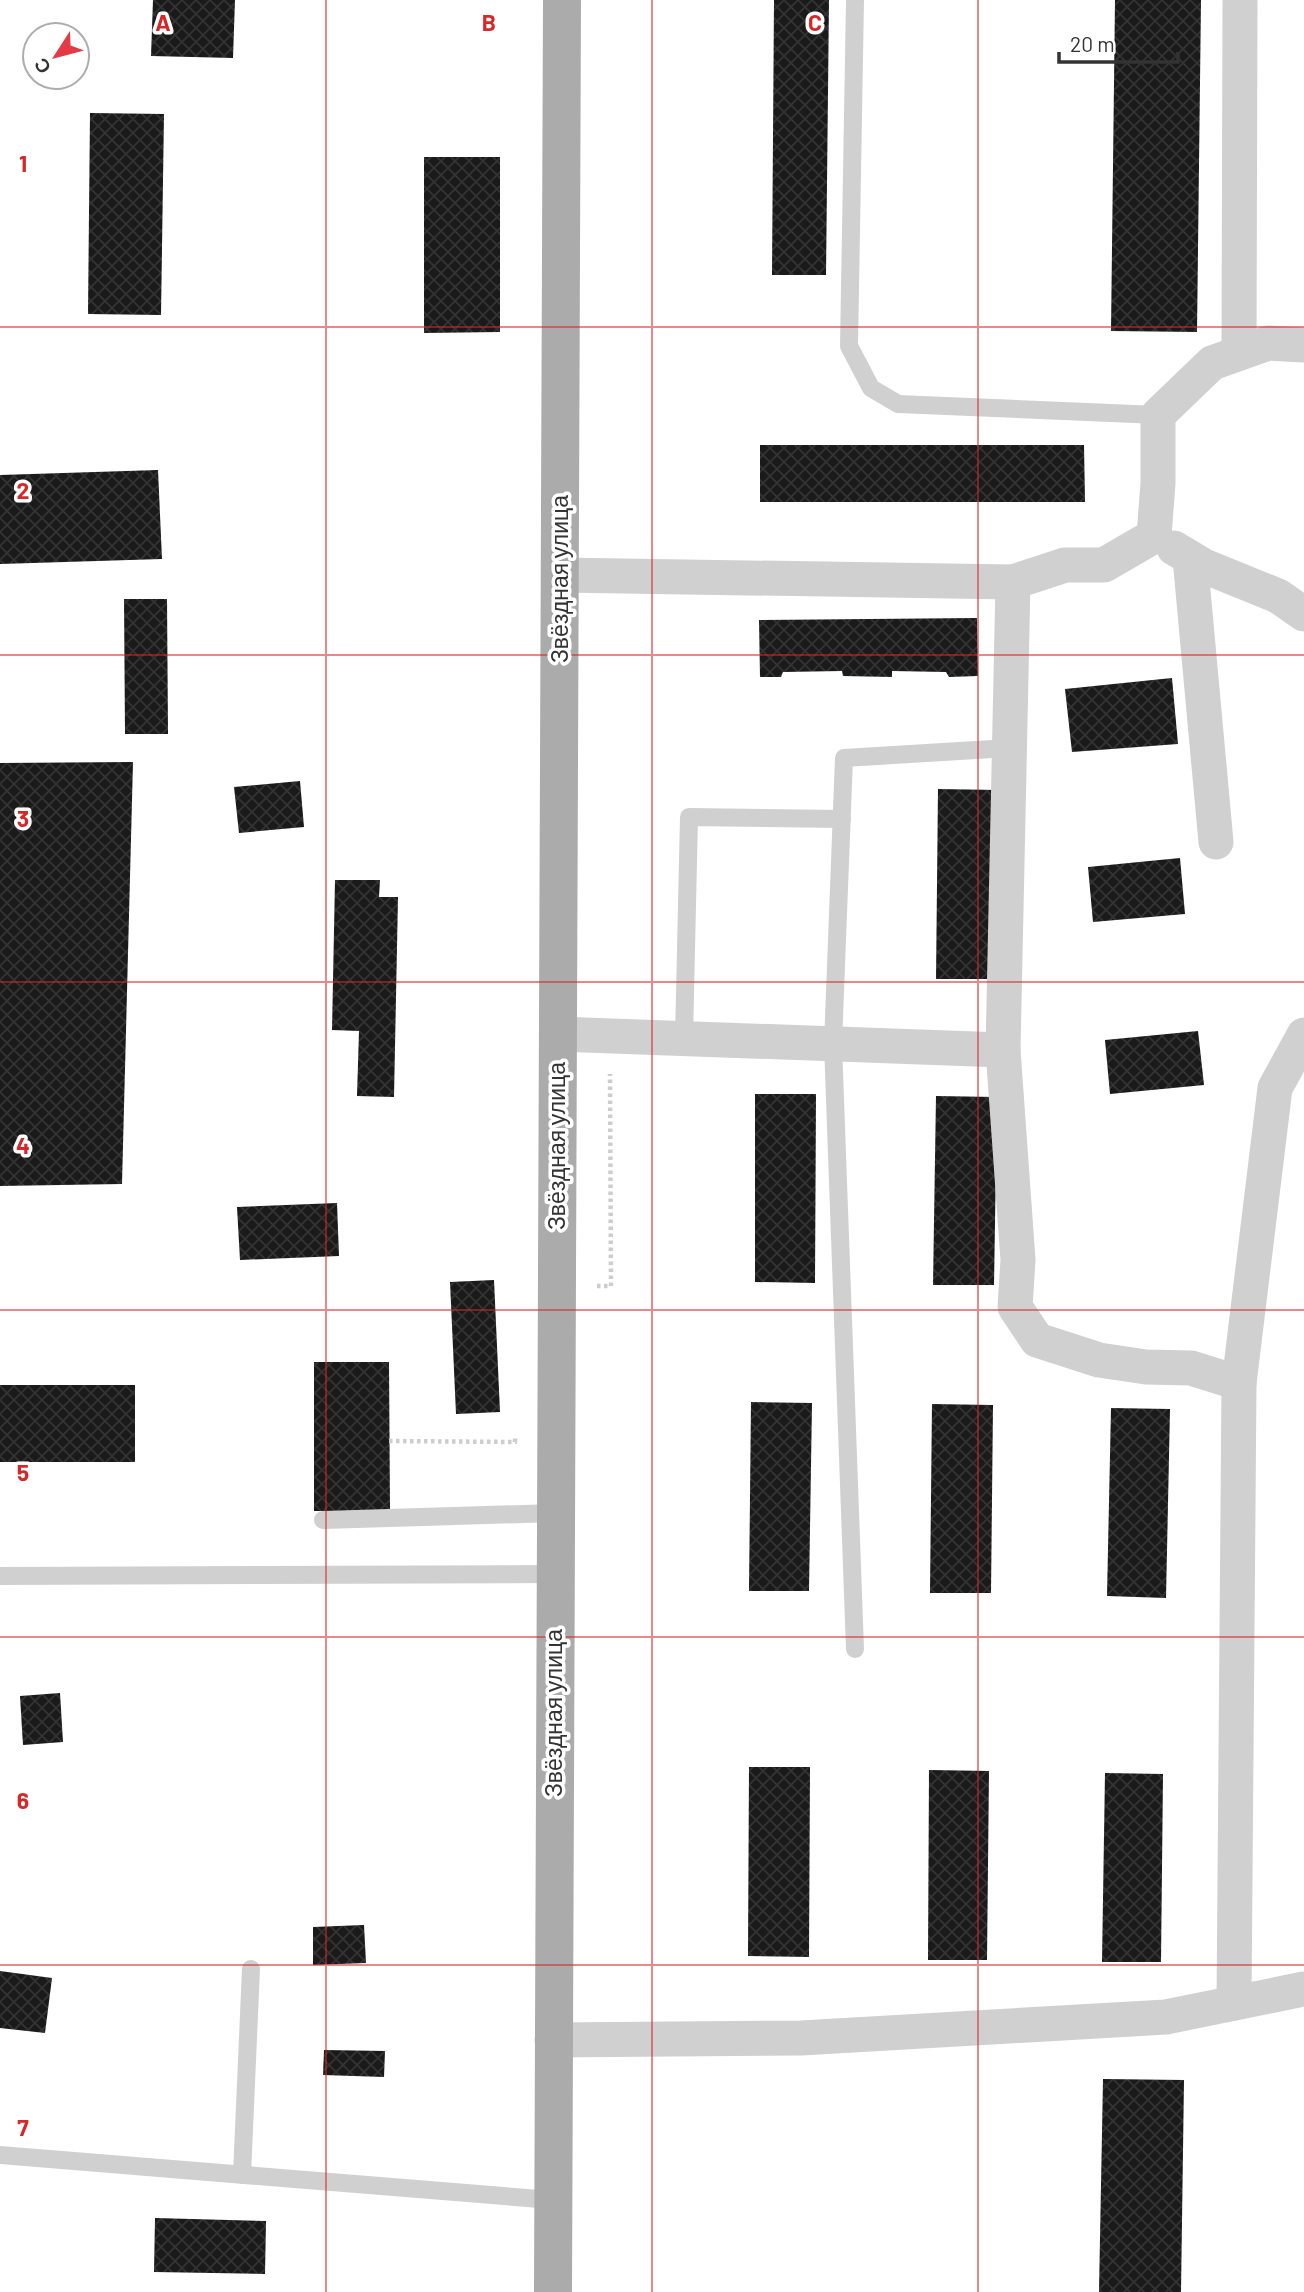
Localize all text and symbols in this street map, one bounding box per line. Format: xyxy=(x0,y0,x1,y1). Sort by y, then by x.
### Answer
text: A xyxy=(155,8,171,36)
text: B xyxy=(482,8,496,36)
text: C xyxy=(808,8,822,36)
north arrow xyxy=(21,21,91,91)
scale bar xyxy=(1059,21,1178,65)
text: 20 m xyxy=(1070,31,1115,56)
text: С xyxy=(28,54,55,79)
text: 1 xyxy=(19,149,27,177)
text: 2 xyxy=(17,476,29,504)
street label: Звёздная улица xyxy=(545,495,573,663)
text: 3 xyxy=(17,804,29,832)
street label: Звёздная улица xyxy=(542,1062,570,1230)
text: 4 xyxy=(16,1131,30,1159)
text: 5 xyxy=(17,1458,29,1486)
street label: Звёздная улица xyxy=(539,1629,567,1797)
text: 6 xyxy=(17,1786,29,1814)
text: 7 xyxy=(17,2113,29,2141)

